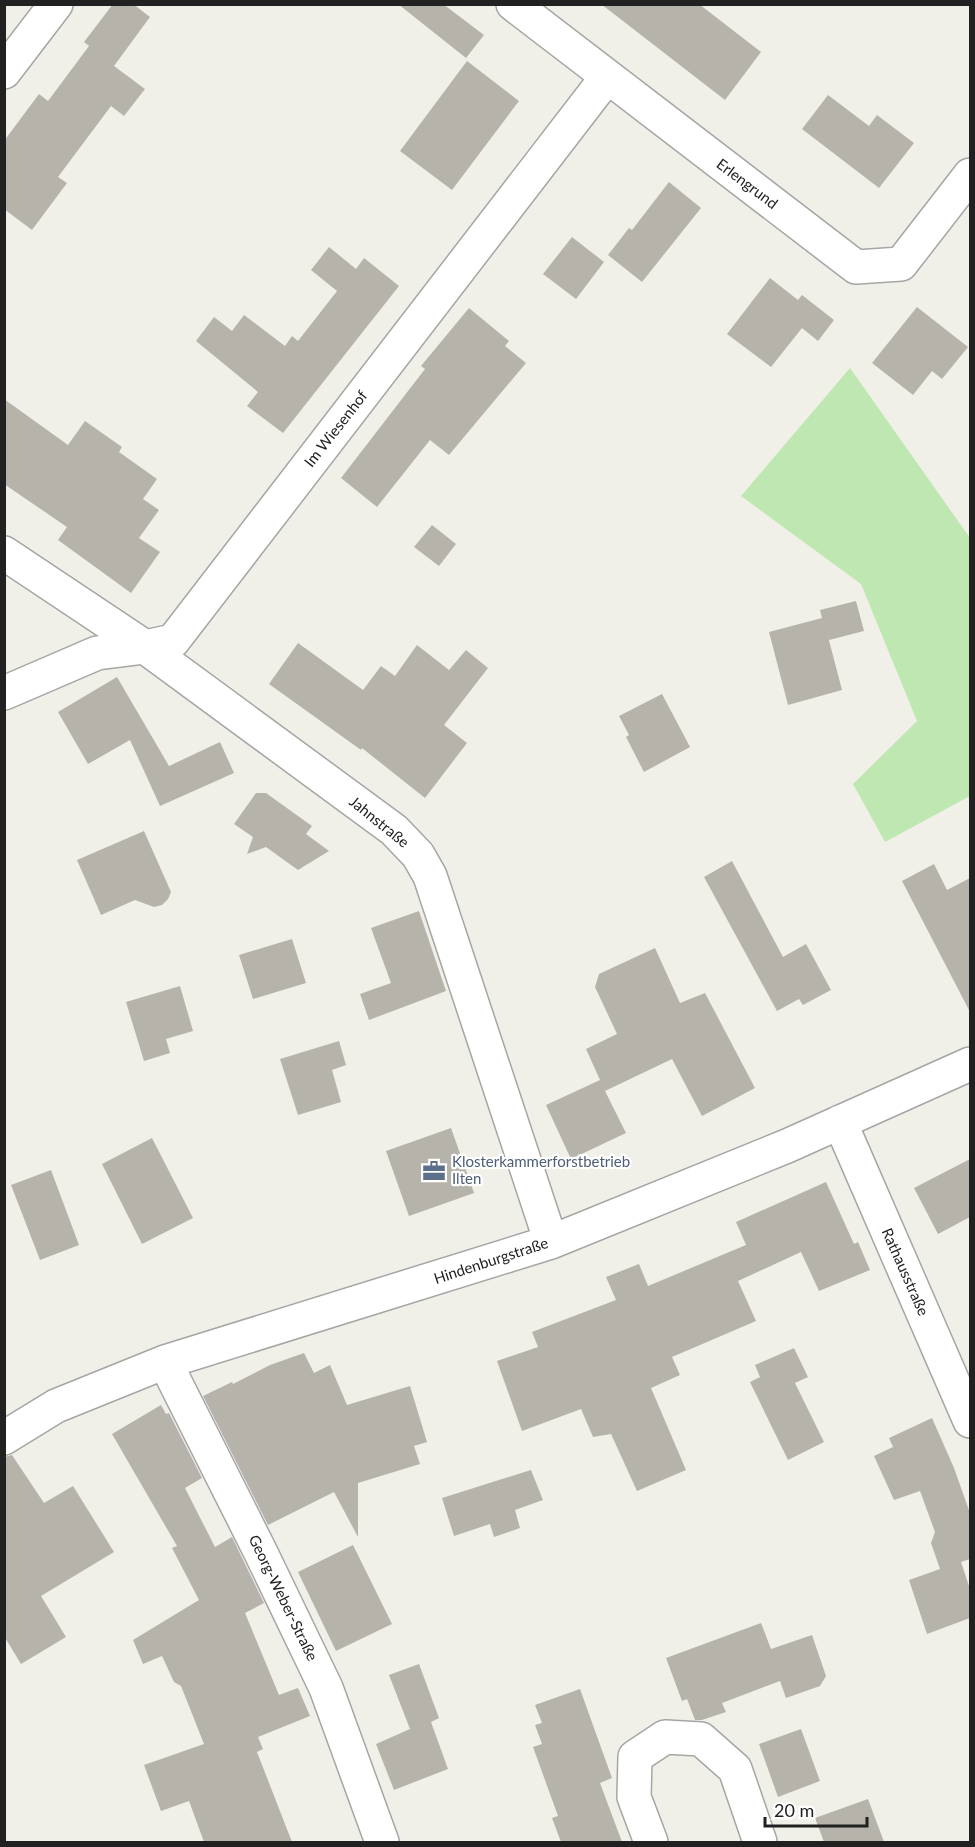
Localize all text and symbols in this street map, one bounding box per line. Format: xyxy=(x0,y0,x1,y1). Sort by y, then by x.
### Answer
street label: Erlengrund xyxy=(713,154,782,212)
street label: Im Wiesenhof xyxy=(300,386,371,470)
street label: Jahnstraße xyxy=(346,792,413,851)
place label: Klosterkammerforstbetrieb Ilten xyxy=(452,1152,630,1187)
office icon: Klosterkammerforstbetrieb Ilten xyxy=(421,1158,447,1184)
street label: Rathausstraße xyxy=(879,1225,933,1318)
street label: Hindenburgstraße xyxy=(431,1233,550,1287)
street label: Georg-Weber-Straße xyxy=(246,1532,322,1664)
scale bar xyxy=(765,1790,867,1828)
text: 20 m xyxy=(774,1799,814,1821)

